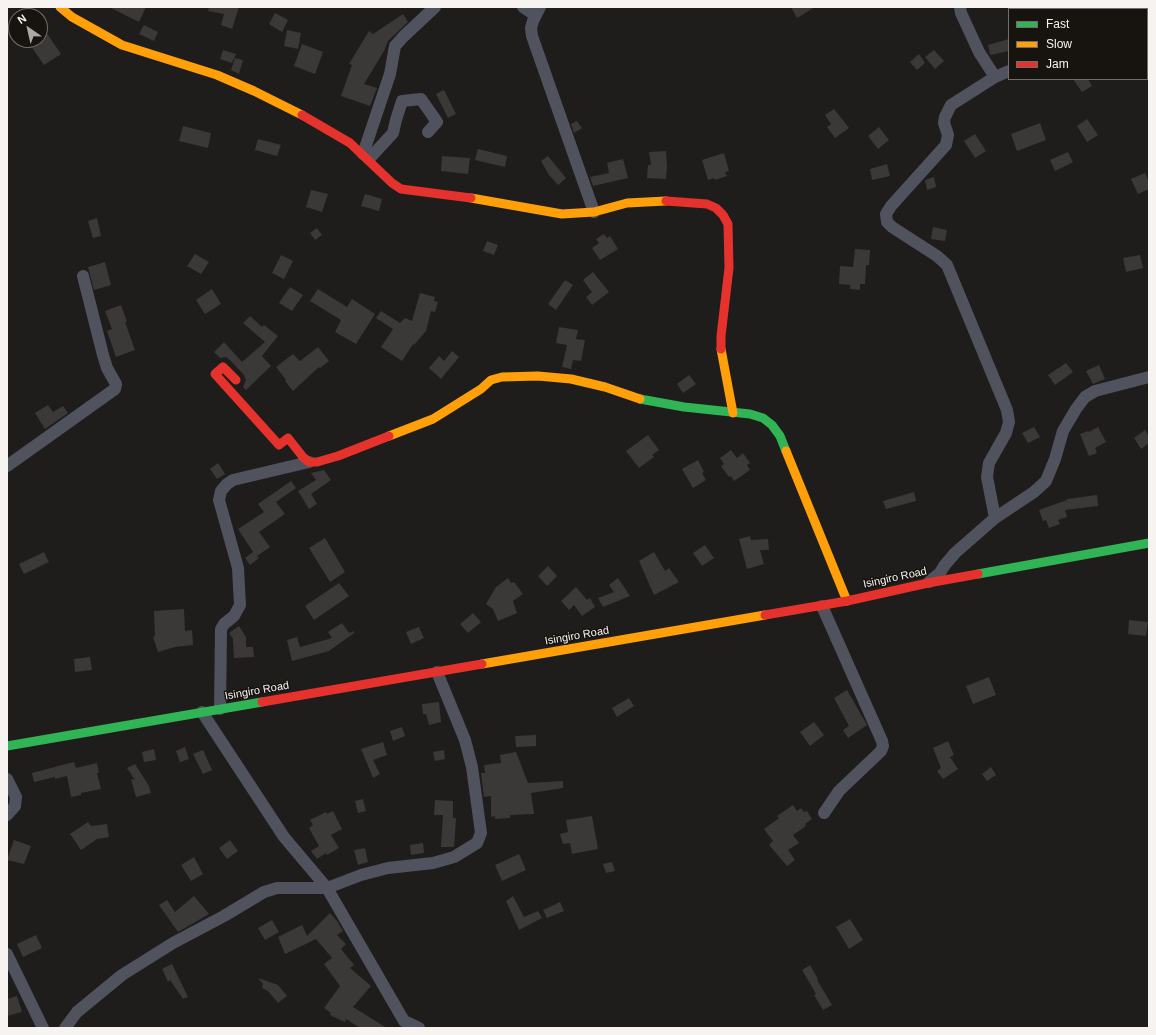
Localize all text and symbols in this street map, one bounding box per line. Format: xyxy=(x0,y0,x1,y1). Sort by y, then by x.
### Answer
north arrow xyxy=(8,8,48,48)
legend xyxy=(1008,8,1148,80)
text: N xyxy=(15,12,28,26)
text: Fast xyxy=(1046,17,1069,31)
text: Slow xyxy=(1046,37,1072,51)
text: Jam xyxy=(1046,57,1069,71)
street label: Isingiro Road xyxy=(862,565,928,591)
street label: Isingiro Road xyxy=(544,624,610,648)
street label: Isingiro Road xyxy=(224,679,290,703)

